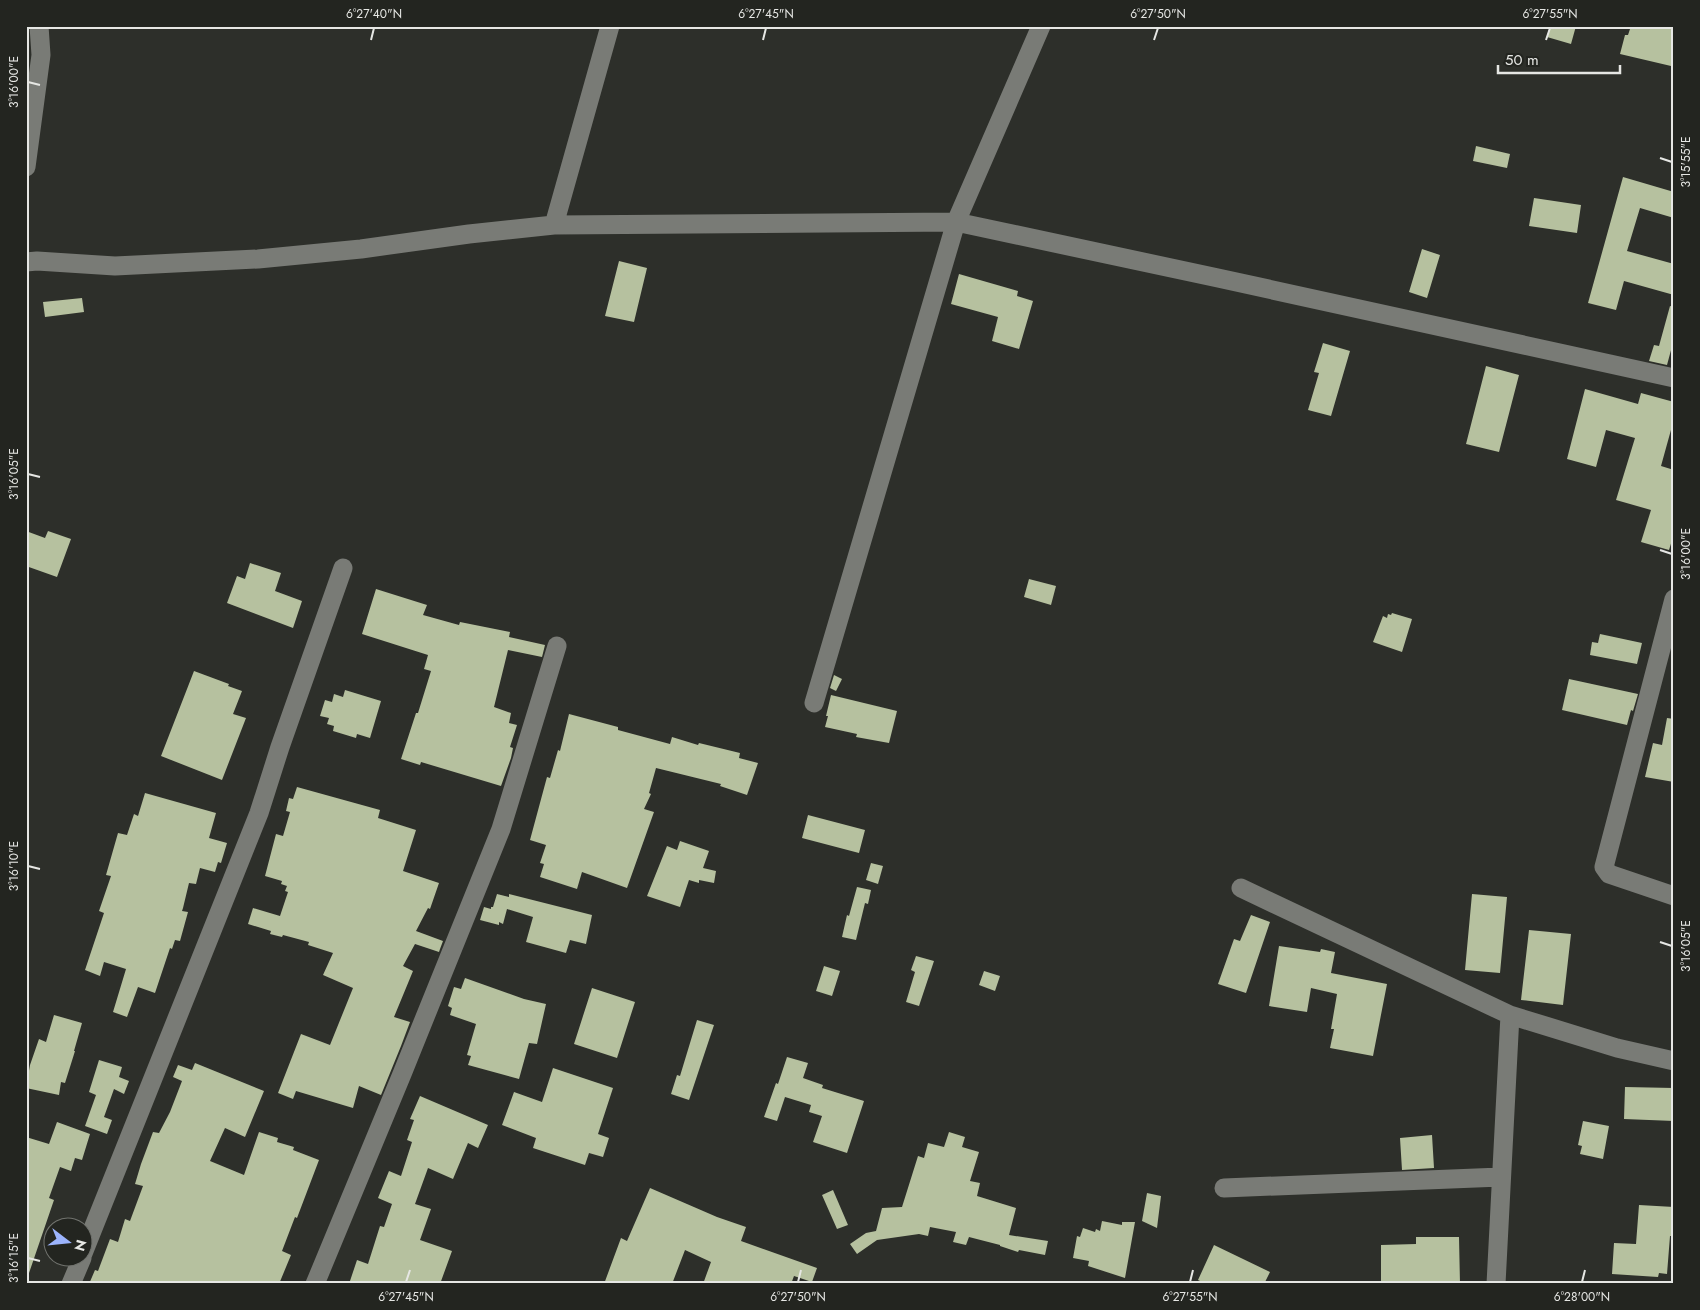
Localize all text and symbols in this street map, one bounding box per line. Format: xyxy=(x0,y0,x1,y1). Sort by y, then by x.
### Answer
text: 6°27'40"N xyxy=(346,5,402,23)
text: 6°27'45"N xyxy=(738,5,794,23)
text: 6°27'50"N xyxy=(1130,5,1186,23)
text: 6°27'55"N xyxy=(1522,5,1578,23)
scale bar xyxy=(1498,42,1620,74)
text: 50 m xyxy=(1505,49,1539,71)
text: 3°16'00"E xyxy=(5,56,23,108)
text: 3°15'55"E xyxy=(1677,136,1695,188)
text: 3°16'05"E xyxy=(5,448,23,500)
text: 3°16'00"E xyxy=(1677,528,1695,580)
text: 3°16'10"E xyxy=(5,841,23,891)
text: 3°16'05"E xyxy=(1677,920,1695,972)
north arrow xyxy=(42,1218,92,1268)
text: 3°16'15"E xyxy=(5,1233,23,1283)
text: N xyxy=(69,1237,92,1254)
text: 6°27'45"N xyxy=(378,1288,434,1306)
text: 6°27'50"N xyxy=(770,1288,826,1306)
text: 6°27'55"N xyxy=(1162,1288,1218,1306)
text: 6°28'00"N xyxy=(1554,1288,1610,1306)

